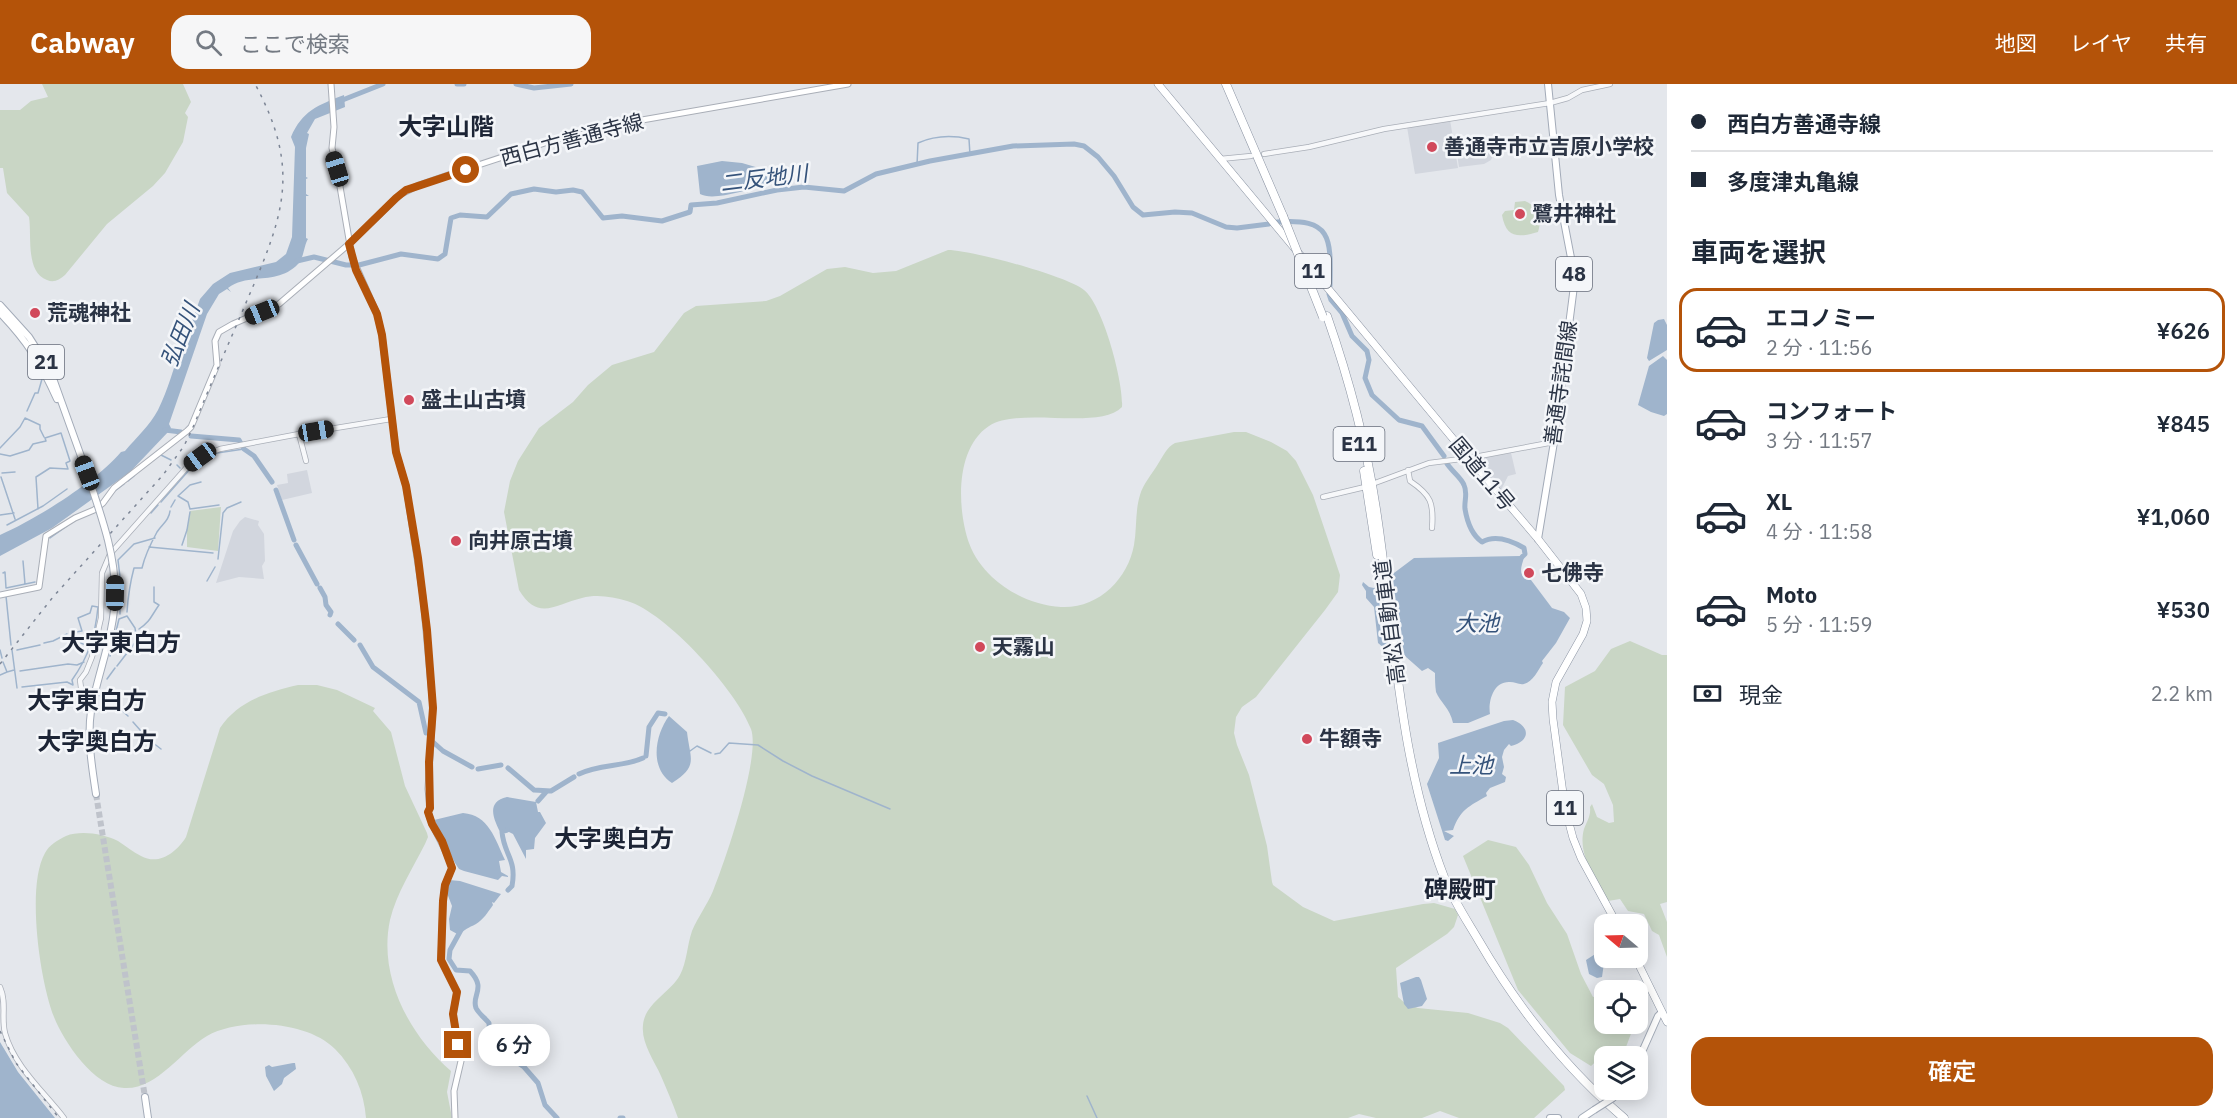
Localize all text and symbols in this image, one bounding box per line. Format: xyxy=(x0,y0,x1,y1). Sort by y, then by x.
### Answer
search box xyxy=(171,15,591,69)
text: Cabway xyxy=(30,24,135,61)
icon: search xyxy=(192,26,225,59)
text: ここで検索 xyxy=(240,29,350,58)
text: 地図 xyxy=(1995,29,2037,57)
text: レイヤ xyxy=(2070,29,2132,57)
text: 共有 xyxy=(2165,29,2207,57)
street label: 西白方善通寺線 xyxy=(497,106,646,172)
text: 西白方善通寺線 xyxy=(1727,109,1881,138)
district label: 大字山階 xyxy=(398,110,494,142)
place label: 善通寺市立吉原小学校 xyxy=(1444,132,1654,160)
marker: 善通寺市立吉原小学校 xyxy=(1425,140,1439,154)
car xyxy=(323,149,351,189)
route start xyxy=(452,156,479,183)
water label: 二反地川 xyxy=(718,158,811,197)
text: 多度津丸亀線 xyxy=(1727,167,1859,196)
place label: 鷺井神社 xyxy=(1532,199,1616,227)
marker: 鷺井神社 xyxy=(1513,207,1527,221)
text: 車両を選択 xyxy=(1691,234,1826,269)
road number: 11 xyxy=(1295,254,1331,288)
road number: 48 xyxy=(1556,257,1592,291)
water label: 弘田川 xyxy=(154,297,206,371)
car xyxy=(242,297,282,327)
place label: 荒魂神社 xyxy=(47,298,131,326)
icon: car xyxy=(1694,303,1748,357)
text: エコノミー xyxy=(1766,303,1876,332)
marker: 荒魂神社 xyxy=(28,306,42,320)
text: ¥626 xyxy=(2156,316,2210,345)
street label: 善通寺詫間線 xyxy=(1537,319,1583,447)
text: 2 分 · 11:56 xyxy=(1766,334,1873,361)
road number: 21 xyxy=(28,345,64,379)
place label: 盛土山古墳 xyxy=(421,385,526,413)
marker: 盛土山古墳 xyxy=(402,393,416,407)
icon: car xyxy=(1694,396,1748,450)
text: コンフォート xyxy=(1766,396,1897,425)
text: ¥845 xyxy=(2156,409,2210,438)
car xyxy=(297,419,335,443)
road number: E11 xyxy=(1334,427,1384,461)
text: 3 分 · 11:57 xyxy=(1766,427,1873,454)
street label: 国道11号 xyxy=(1444,431,1522,516)
car xyxy=(180,439,220,475)
car xyxy=(72,453,102,493)
text: XL xyxy=(1766,487,1792,516)
icon: car xyxy=(1694,489,1748,543)
text: ¥1,060 xyxy=(2137,502,2210,531)
text: 4 分 · 11:58 xyxy=(1766,518,1873,545)
place label: 向井原古墳 xyxy=(468,526,573,554)
marker: 向井原古墳 xyxy=(449,534,463,548)
street label: 高松自動車道 xyxy=(1367,558,1411,686)
place label: 七佛寺 xyxy=(1541,558,1604,586)
marker: 七佛寺 xyxy=(1522,566,1536,580)
car xyxy=(106,575,124,611)
text: Moto xyxy=(1766,580,1817,609)
icon: car xyxy=(1694,582,1748,636)
text: ¥530 xyxy=(2156,595,2210,624)
water label: 大池 xyxy=(1455,608,1501,637)
text: 5 分 · 11:59 xyxy=(1766,611,1873,638)
district label: 大字東白方 xyxy=(61,626,181,658)
place label: 天霧山 xyxy=(992,632,1055,660)
marker: 天霧山 xyxy=(973,640,987,654)
icon: cash xyxy=(1691,677,1724,710)
text: 現金 xyxy=(1739,680,1783,709)
text: 2.2 km xyxy=(2151,680,2213,707)
district label: 大字東白方 xyxy=(27,684,147,716)
place label: 牛額寺 xyxy=(1319,724,1382,752)
district label: 大字奥白方 xyxy=(37,725,157,757)
marker: 牛額寺 xyxy=(1300,732,1314,746)
water label: 上池 xyxy=(1449,750,1495,779)
road number: 11 xyxy=(1547,791,1583,825)
district label: 大字奥白方 xyxy=(554,822,674,854)
district label: 碑殿町 xyxy=(1424,873,1496,905)
north arrow xyxy=(1594,914,1648,968)
map controls xyxy=(1594,914,1648,1100)
button: locate xyxy=(1594,980,1648,1034)
callout: 6 分 xyxy=(479,1024,551,1066)
route end xyxy=(444,1031,471,1058)
text: 6 分 xyxy=(496,1031,532,1058)
button: 確定 xyxy=(1691,1037,2213,1106)
button: layers xyxy=(1594,1046,1648,1100)

